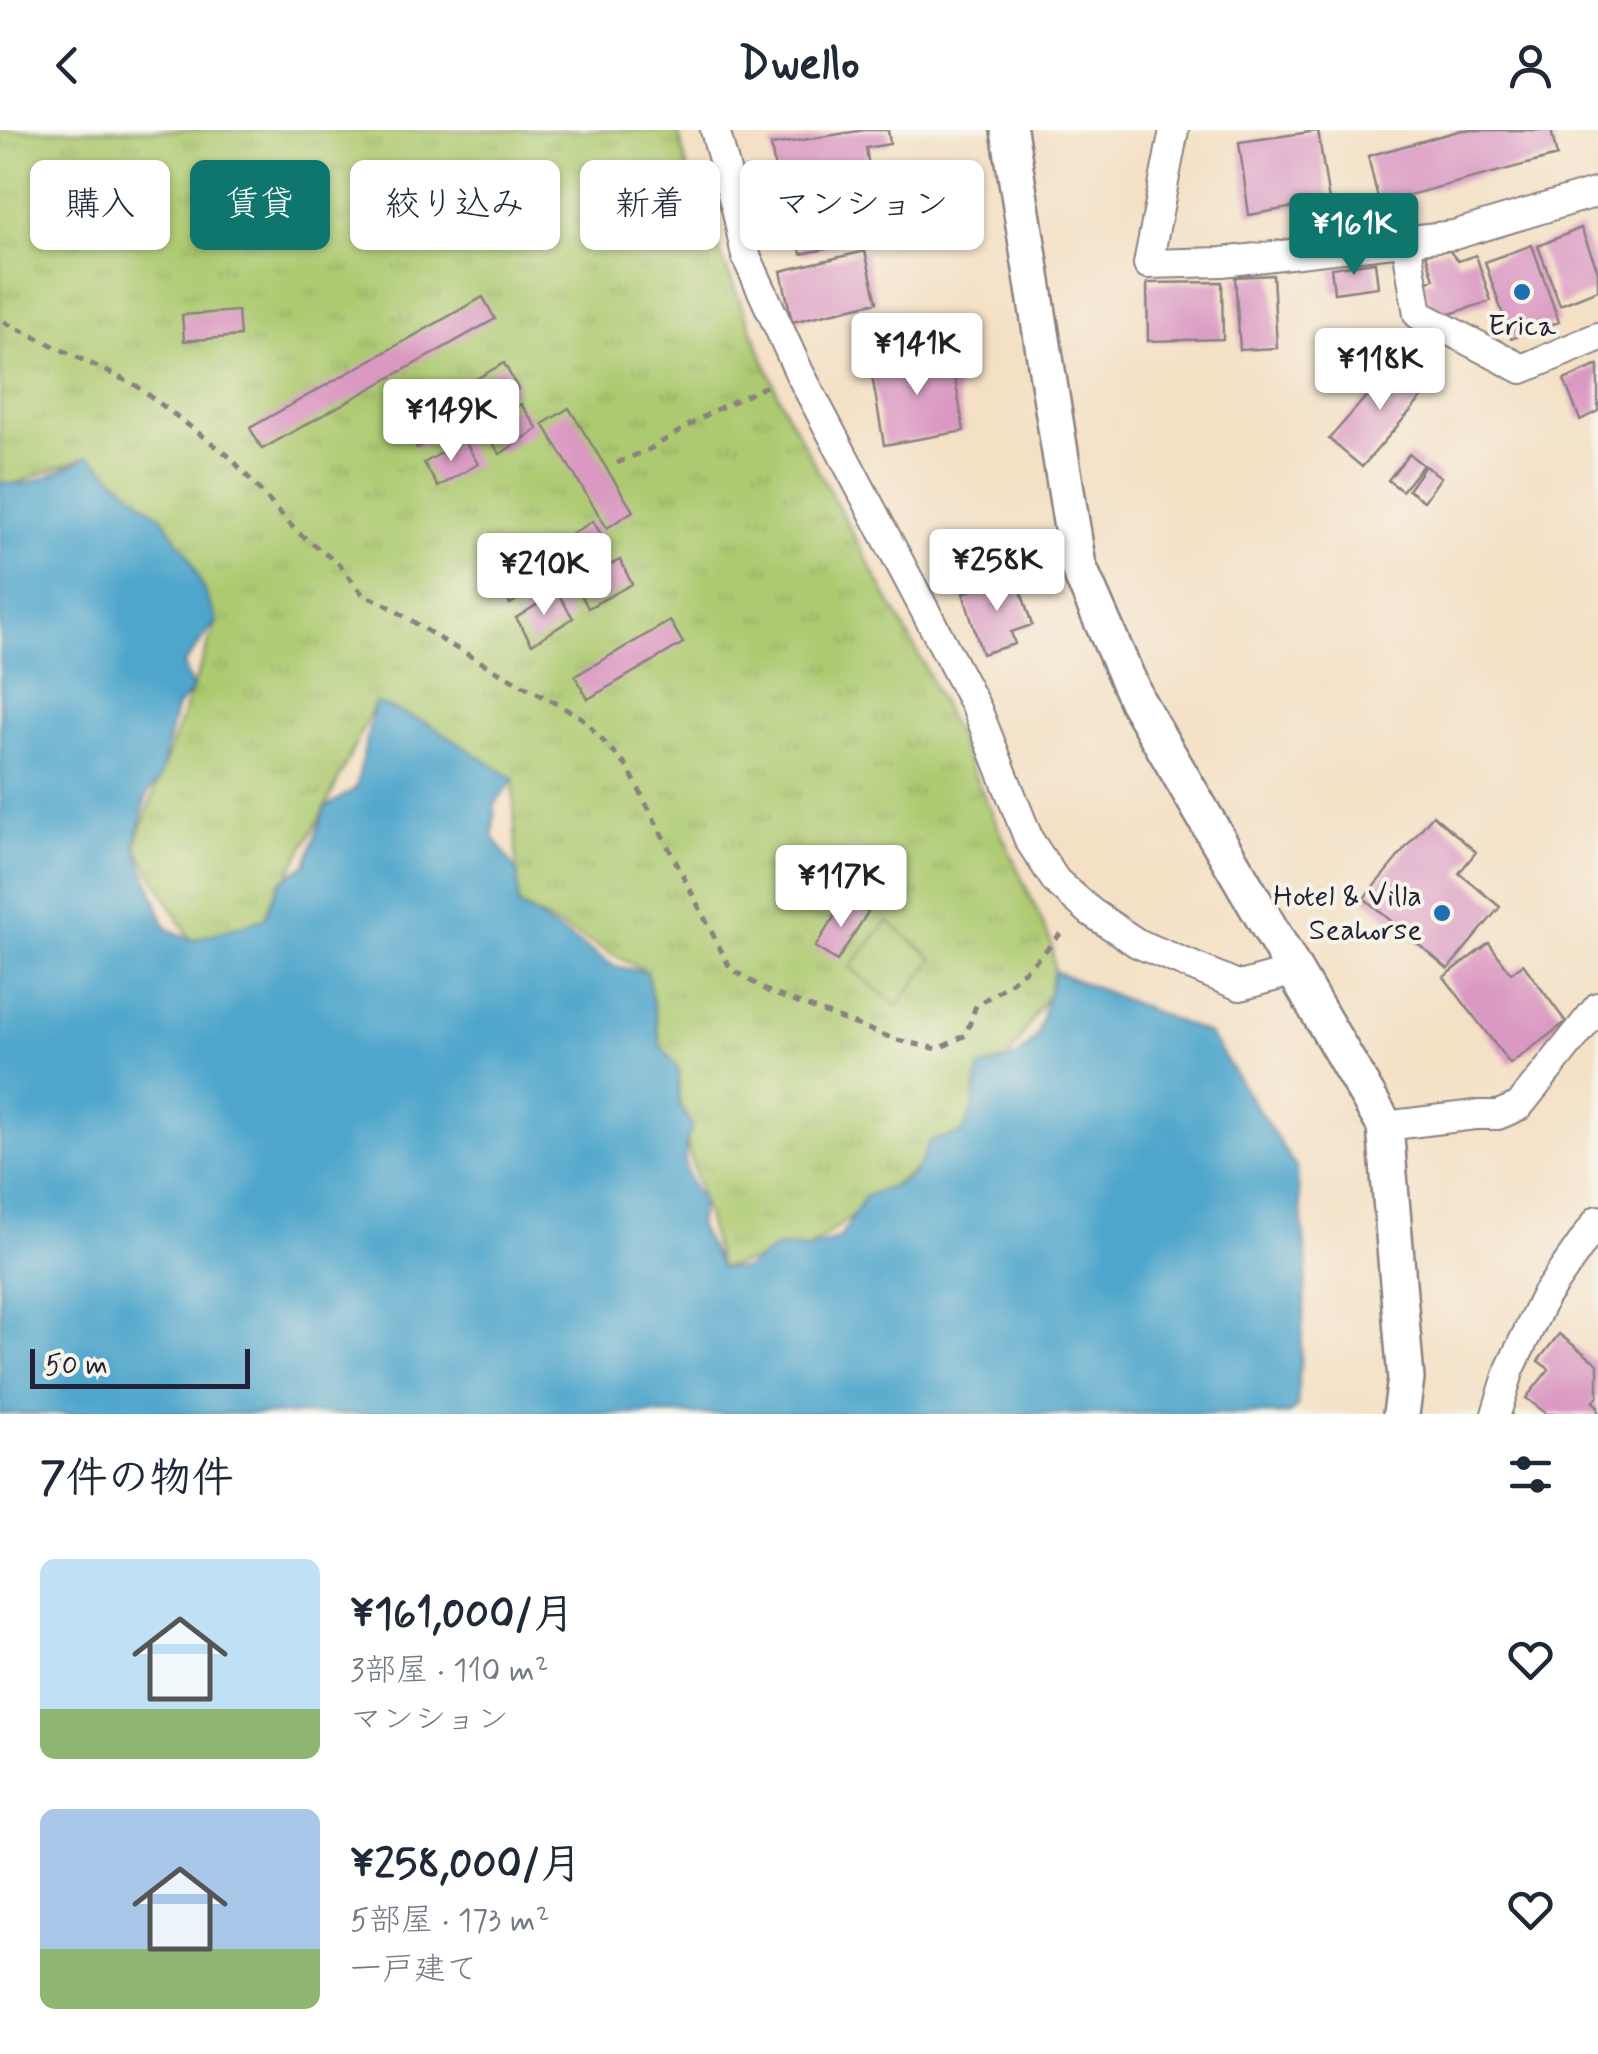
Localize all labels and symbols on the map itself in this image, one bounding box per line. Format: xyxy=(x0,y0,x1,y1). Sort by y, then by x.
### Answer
pin: ¥161K xyxy=(1284,193,1424,278)
marker: Erica xyxy=(1511,281,1533,303)
place label: Erica xyxy=(1488,307,1557,346)
pin: ¥141K xyxy=(847,313,987,398)
pin: ¥118K xyxy=(1310,328,1450,413)
pin: ¥149K xyxy=(381,379,521,464)
pin: ¥258K xyxy=(927,529,1067,614)
pin: ¥210K xyxy=(474,533,614,618)
pin: ¥117K xyxy=(771,845,911,930)
place label: Hotel & Villa Seahorse xyxy=(1273,877,1422,950)
marker: Hotel & Villa Seahorse xyxy=(1431,902,1453,924)
scale bar xyxy=(30,1344,250,1388)

